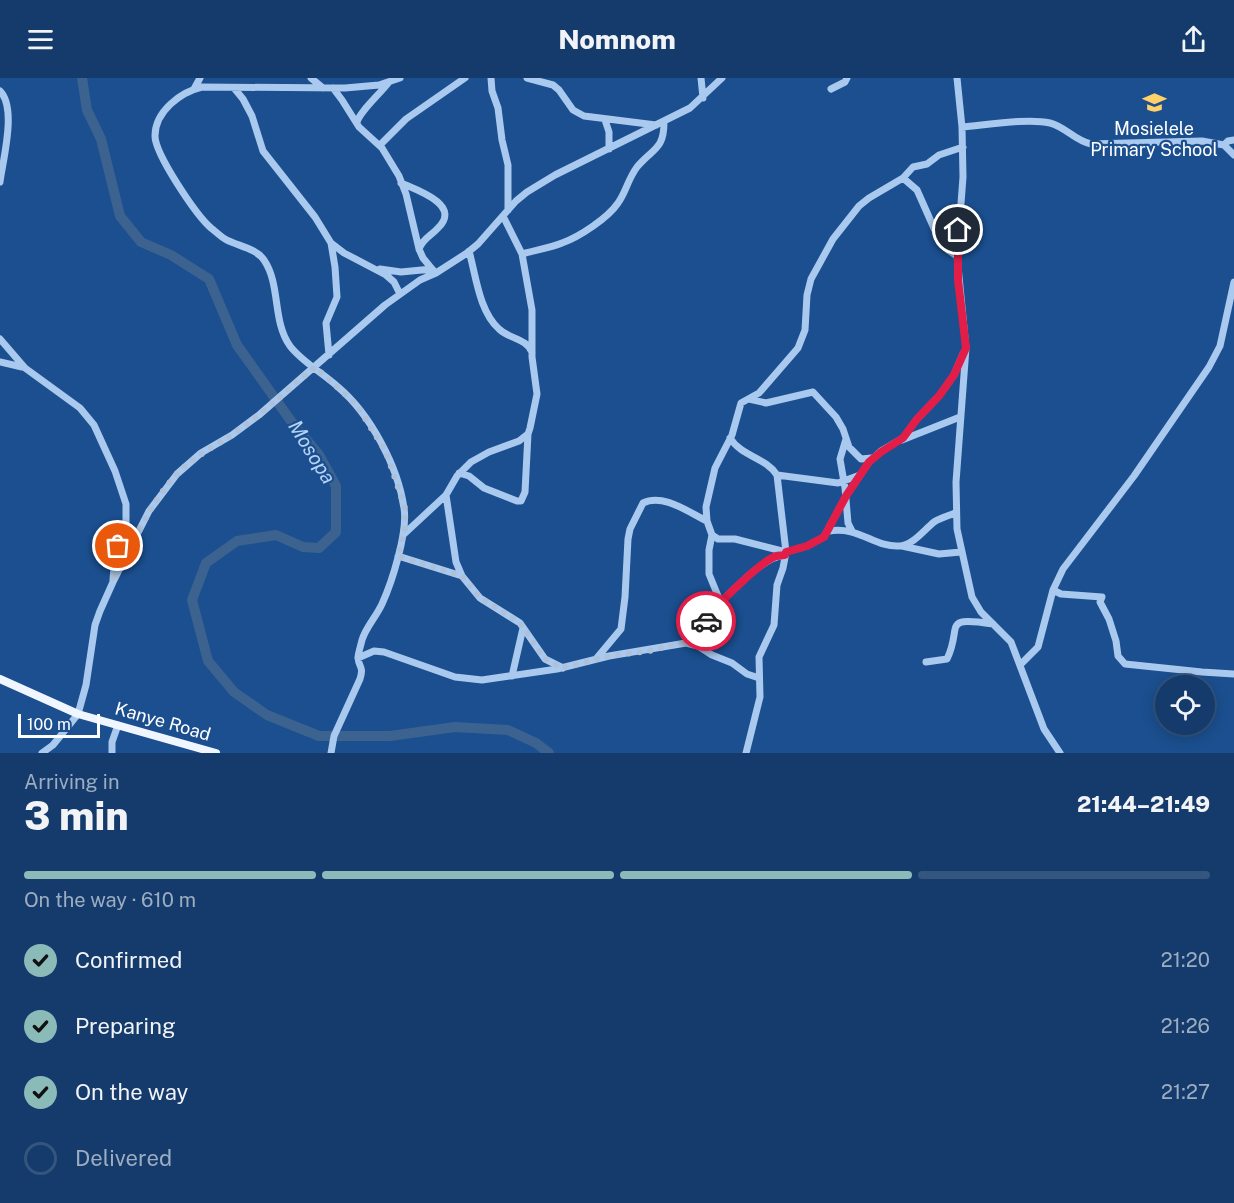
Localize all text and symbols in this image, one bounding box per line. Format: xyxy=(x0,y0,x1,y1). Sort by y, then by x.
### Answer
icon: menu xyxy=(24,23,57,56)
text: Nomnom xyxy=(558,23,676,55)
icon: share xyxy=(1177,23,1210,56)
school or university icon: Mosielele Primary School xyxy=(1141,89,1167,115)
place label: Mosielele Primary School xyxy=(1090,118,1218,160)
pin xyxy=(932,204,983,255)
icon: home xyxy=(941,213,974,246)
water label: Mosopa xyxy=(283,416,341,488)
pin xyxy=(92,520,143,571)
icon: bag xyxy=(101,529,134,562)
courier xyxy=(676,591,736,651)
icon: car xyxy=(690,605,723,638)
map controls xyxy=(1155,675,1215,735)
button: locate xyxy=(1155,675,1215,735)
street label: Kanye Road xyxy=(113,697,213,745)
scale bar xyxy=(18,711,100,738)
text: 100 m xyxy=(27,715,71,734)
text: Arriving in xyxy=(24,770,119,794)
text: 21:44–21:49 xyxy=(1077,791,1210,817)
text: 3 min xyxy=(24,793,129,839)
text: On the way · 610 m xyxy=(24,888,196,912)
icon: check xyxy=(24,944,57,977)
text: Confirmed xyxy=(75,947,182,973)
text: 21:20 xyxy=(1161,948,1210,972)
icon: check xyxy=(24,1010,57,1043)
text: Preparing xyxy=(75,1013,176,1039)
text: 21:26 xyxy=(1161,1014,1210,1038)
icon: check xyxy=(24,1076,57,1109)
text: On the way xyxy=(75,1079,188,1105)
text: 21:27 xyxy=(1161,1080,1210,1104)
text: Delivered xyxy=(75,1145,172,1171)

